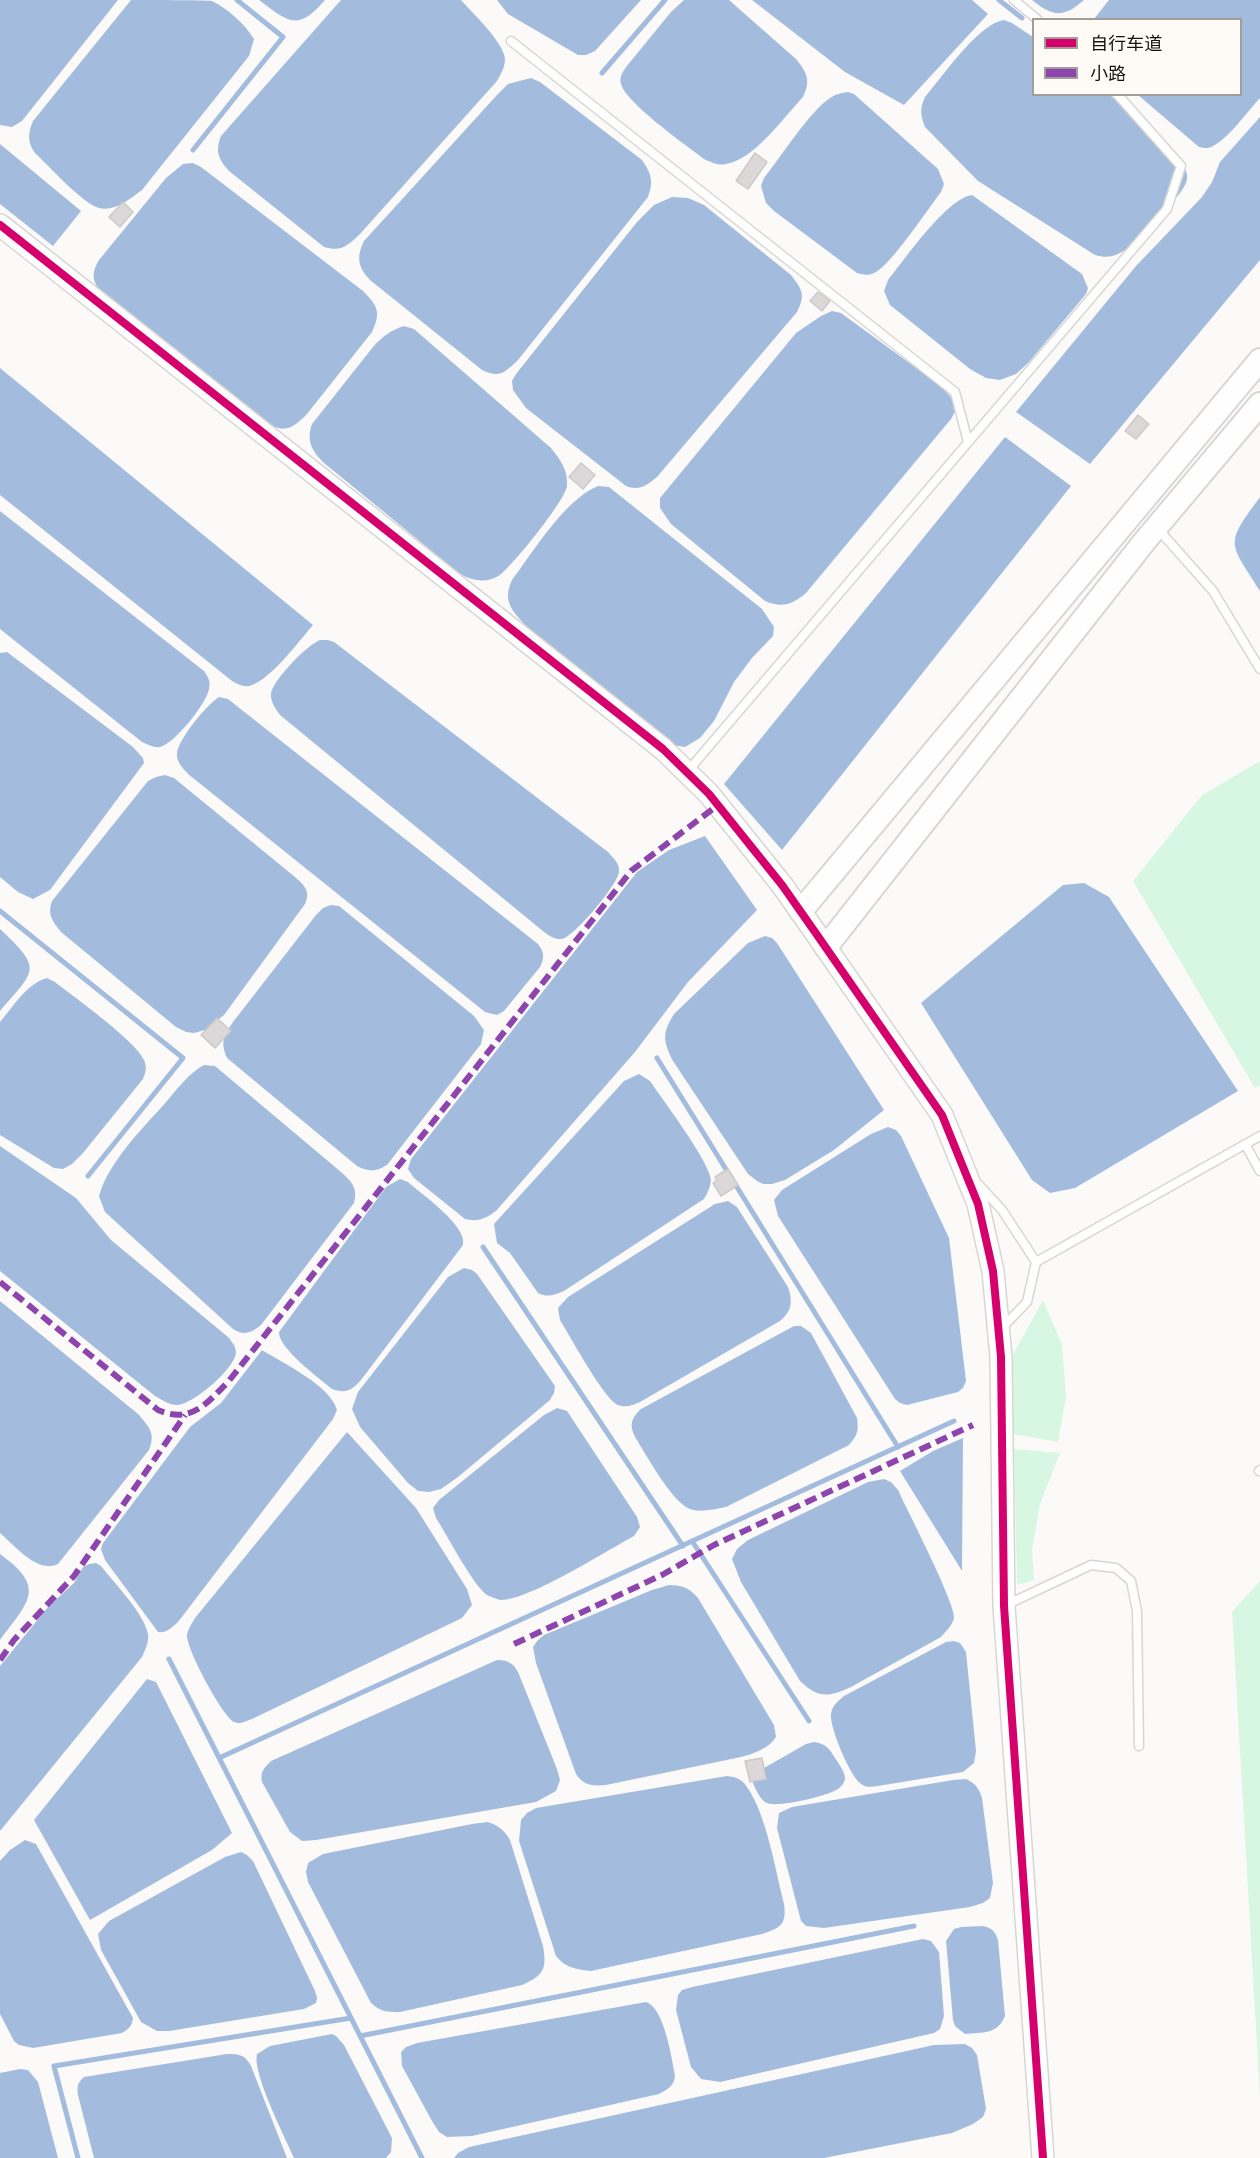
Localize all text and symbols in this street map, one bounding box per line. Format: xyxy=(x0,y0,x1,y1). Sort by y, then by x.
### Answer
legend xyxy=(1032,18,1242,96)
text: 自行车道 xyxy=(1090,30,1162,57)
text: 小路 xyxy=(1090,60,1126,87)

